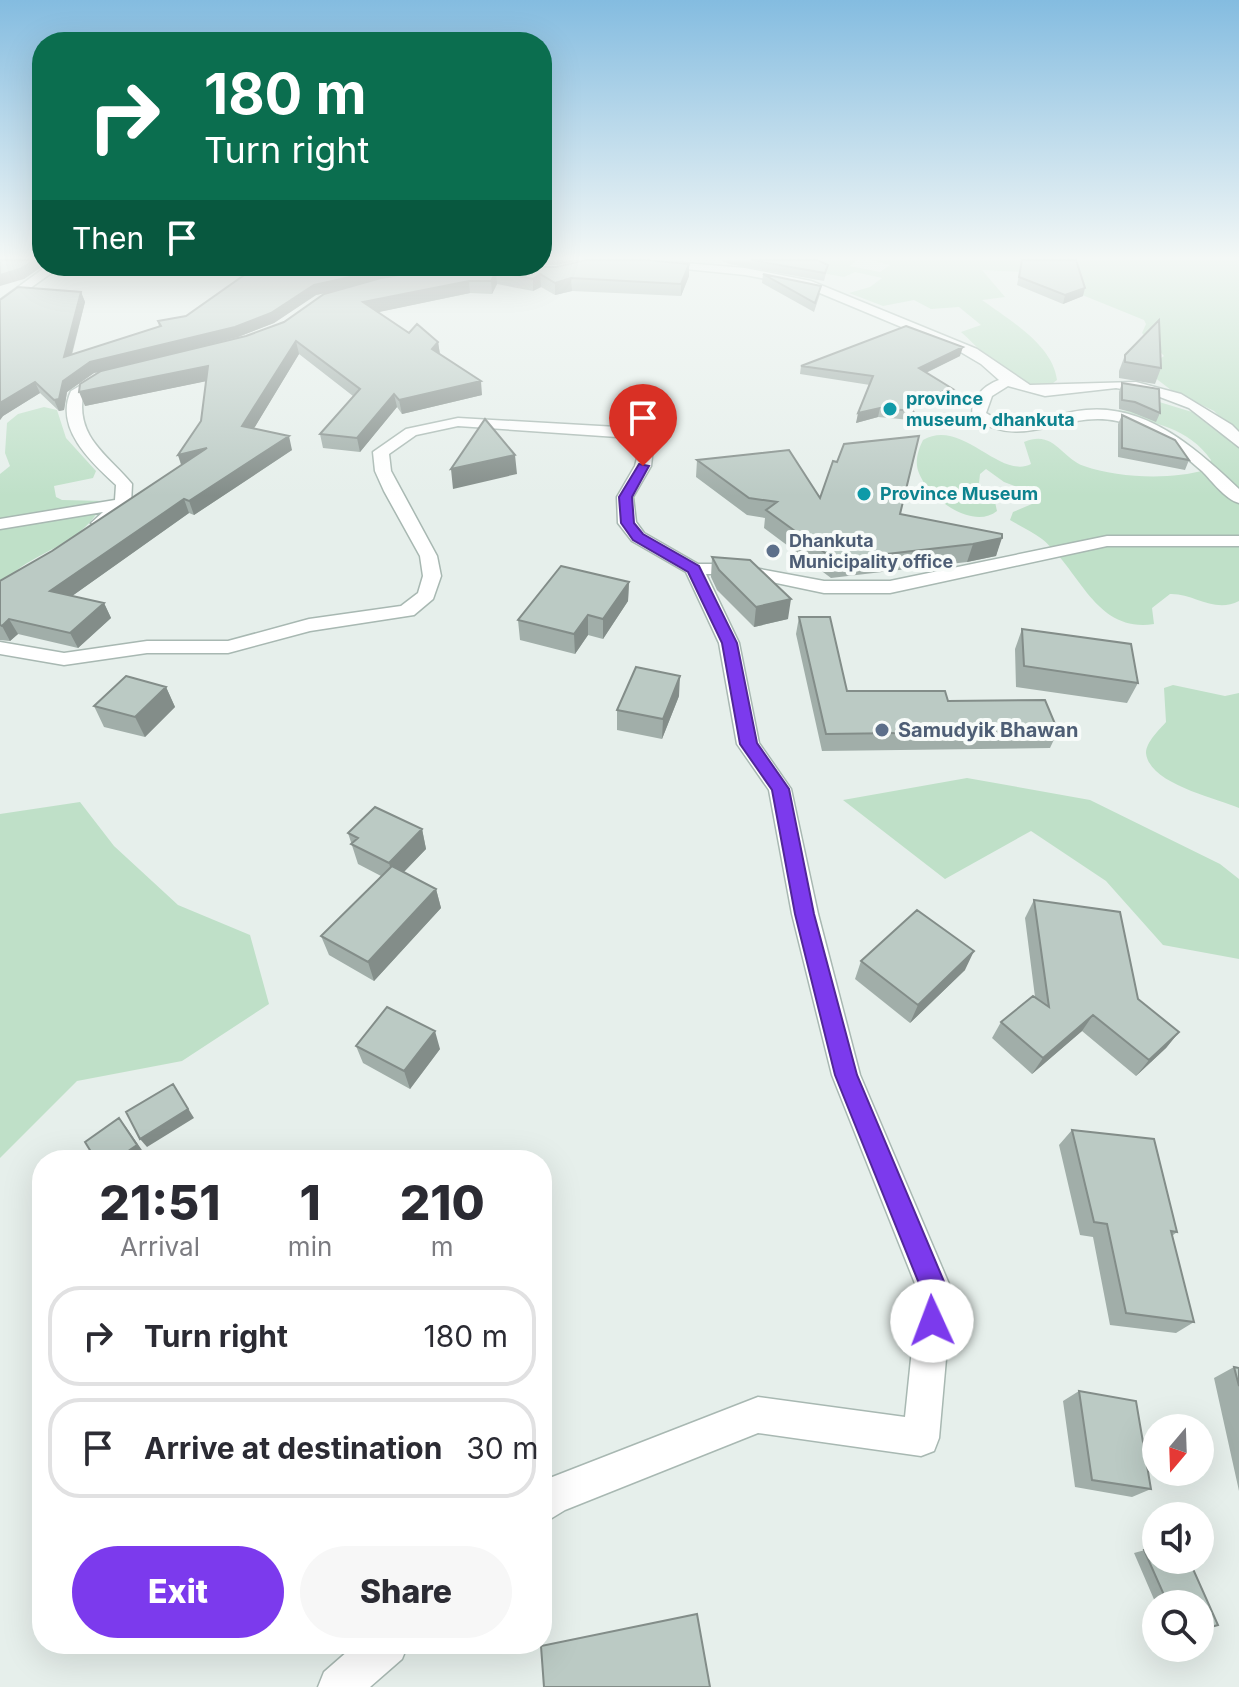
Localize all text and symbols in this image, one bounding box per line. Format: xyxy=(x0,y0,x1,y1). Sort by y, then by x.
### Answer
text: 180 m xyxy=(204,60,367,128)
icon: right xyxy=(72,64,176,168)
text: Turn right xyxy=(204,128,369,172)
icon: arrive xyxy=(160,216,204,260)
text: Then xyxy=(72,220,144,256)
pin xyxy=(609,384,677,466)
place label: province museum, dhankuta xyxy=(906,388,1075,430)
icon: arrive xyxy=(621,396,665,440)
marker: province museum, dhankuta xyxy=(881,400,899,418)
place label: Province Museum xyxy=(880,483,1038,504)
marker: Province Museum xyxy=(855,485,873,503)
place label: Dhankuta Municipality office xyxy=(789,530,954,572)
marker: Dhankuta Municipality office xyxy=(764,542,782,560)
place label: Samudyik Bhawan xyxy=(898,718,1078,742)
marker: Samudyik Bhawan xyxy=(873,721,891,739)
text: 21:51 xyxy=(99,1173,221,1232)
text: 1 xyxy=(299,1173,321,1232)
text: 210 xyxy=(400,1173,485,1232)
text: Arrival xyxy=(120,1231,200,1262)
text: min xyxy=(288,1231,332,1262)
text: m xyxy=(431,1231,454,1262)
position arrow xyxy=(890,1279,974,1363)
icon: right xyxy=(76,1314,120,1358)
text: Turn right xyxy=(144,1318,288,1354)
text: 180 m xyxy=(424,1318,508,1354)
north arrow xyxy=(1142,1414,1214,1486)
map controls xyxy=(1142,1414,1214,1662)
icon: arrive xyxy=(76,1426,120,1470)
text: Arrive at destination xyxy=(144,1430,442,1466)
text: 30 m xyxy=(466,1430,539,1466)
button: sound xyxy=(1142,1502,1214,1574)
button: Exit xyxy=(72,1546,284,1638)
button: Share xyxy=(300,1546,512,1638)
button: search xyxy=(1142,1590,1214,1662)

